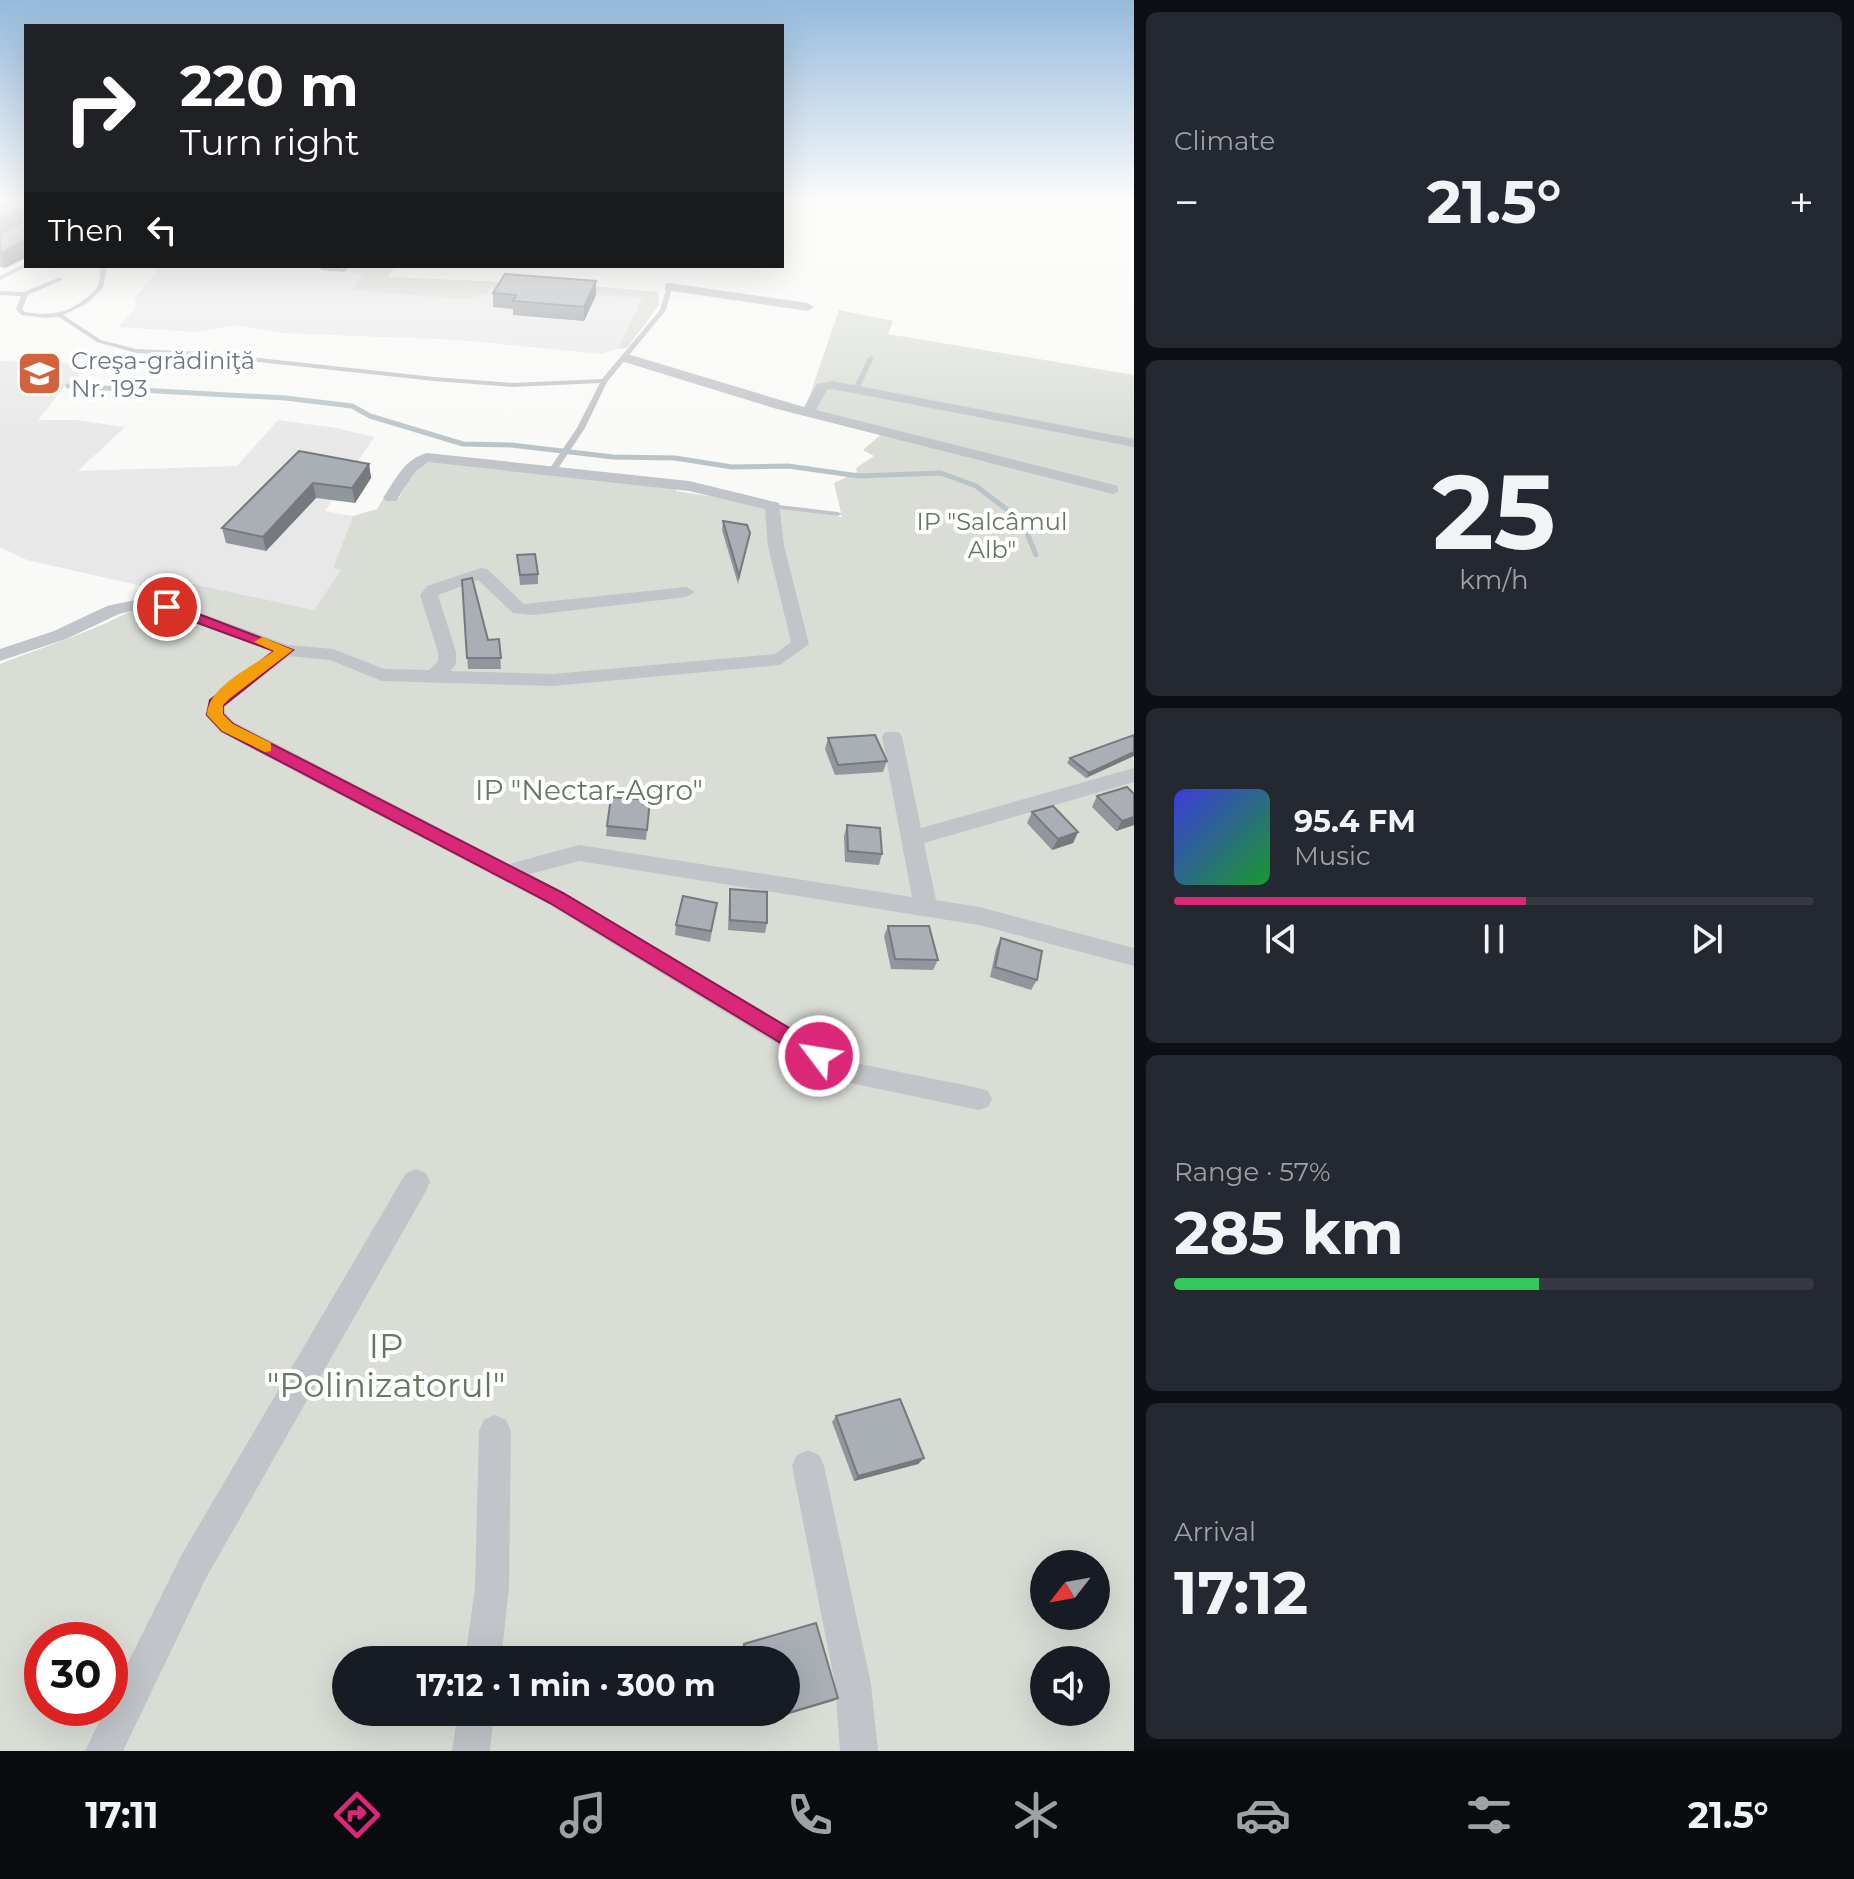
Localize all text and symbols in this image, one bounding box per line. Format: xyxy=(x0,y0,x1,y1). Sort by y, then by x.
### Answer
text: 220 m xyxy=(180,52,359,120)
icon: right xyxy=(48,56,152,160)
text: Turn right xyxy=(180,120,360,164)
text: Climate xyxy=(1174,125,1275,157)
text: 21.5° xyxy=(1426,165,1562,238)
text: − xyxy=(1174,175,1199,229)
text: + xyxy=(1789,175,1814,229)
icon: left xyxy=(140,208,184,252)
text: Then xyxy=(48,212,124,249)
place label: Creşa-grădiniţă Nr. 193 xyxy=(71,346,255,403)
school or university icon: Creşa-grădiniţă Nr. 193 xyxy=(16,350,64,398)
text: 25 xyxy=(1432,448,1556,575)
park label: IP "Salcâmul Alb" xyxy=(917,507,1067,564)
text: km/h xyxy=(1459,564,1529,596)
pin xyxy=(133,573,201,641)
icon: arrive xyxy=(145,585,189,629)
park label: IP "Nectar-Agro" xyxy=(475,773,703,807)
text: 95.4 FM xyxy=(1294,803,1416,840)
text: Music xyxy=(1294,840,1371,872)
icon: previous xyxy=(1259,917,1303,961)
icon: pause xyxy=(1472,917,1516,961)
icon: next xyxy=(1685,917,1729,961)
position arrow xyxy=(777,1014,861,1098)
text: Range · 57% xyxy=(1174,1156,1331,1188)
text: 285 km xyxy=(1174,1196,1404,1269)
park label: IP "Polinizatorul" xyxy=(267,1325,505,1406)
text: Arrival xyxy=(1174,1516,1256,1548)
north arrow xyxy=(1030,1550,1110,1630)
map controls xyxy=(1030,1550,1110,1726)
text: 17:12 xyxy=(1174,1556,1308,1629)
speed limit sign: 30 xyxy=(24,1622,128,1726)
button: sound xyxy=(1030,1646,1110,1726)
text: 17:12 · 1 min · 300 m xyxy=(416,1667,716,1704)
icon: directions xyxy=(329,1787,385,1843)
icon: music xyxy=(555,1787,611,1843)
icon: phone xyxy=(782,1787,838,1843)
icon: climate xyxy=(1008,1787,1064,1843)
icon: car xyxy=(1235,1787,1291,1843)
icon: filters xyxy=(1461,1787,1517,1843)
text: 17:11 xyxy=(85,1793,159,1837)
text: 21.5° xyxy=(1688,1793,1769,1837)

